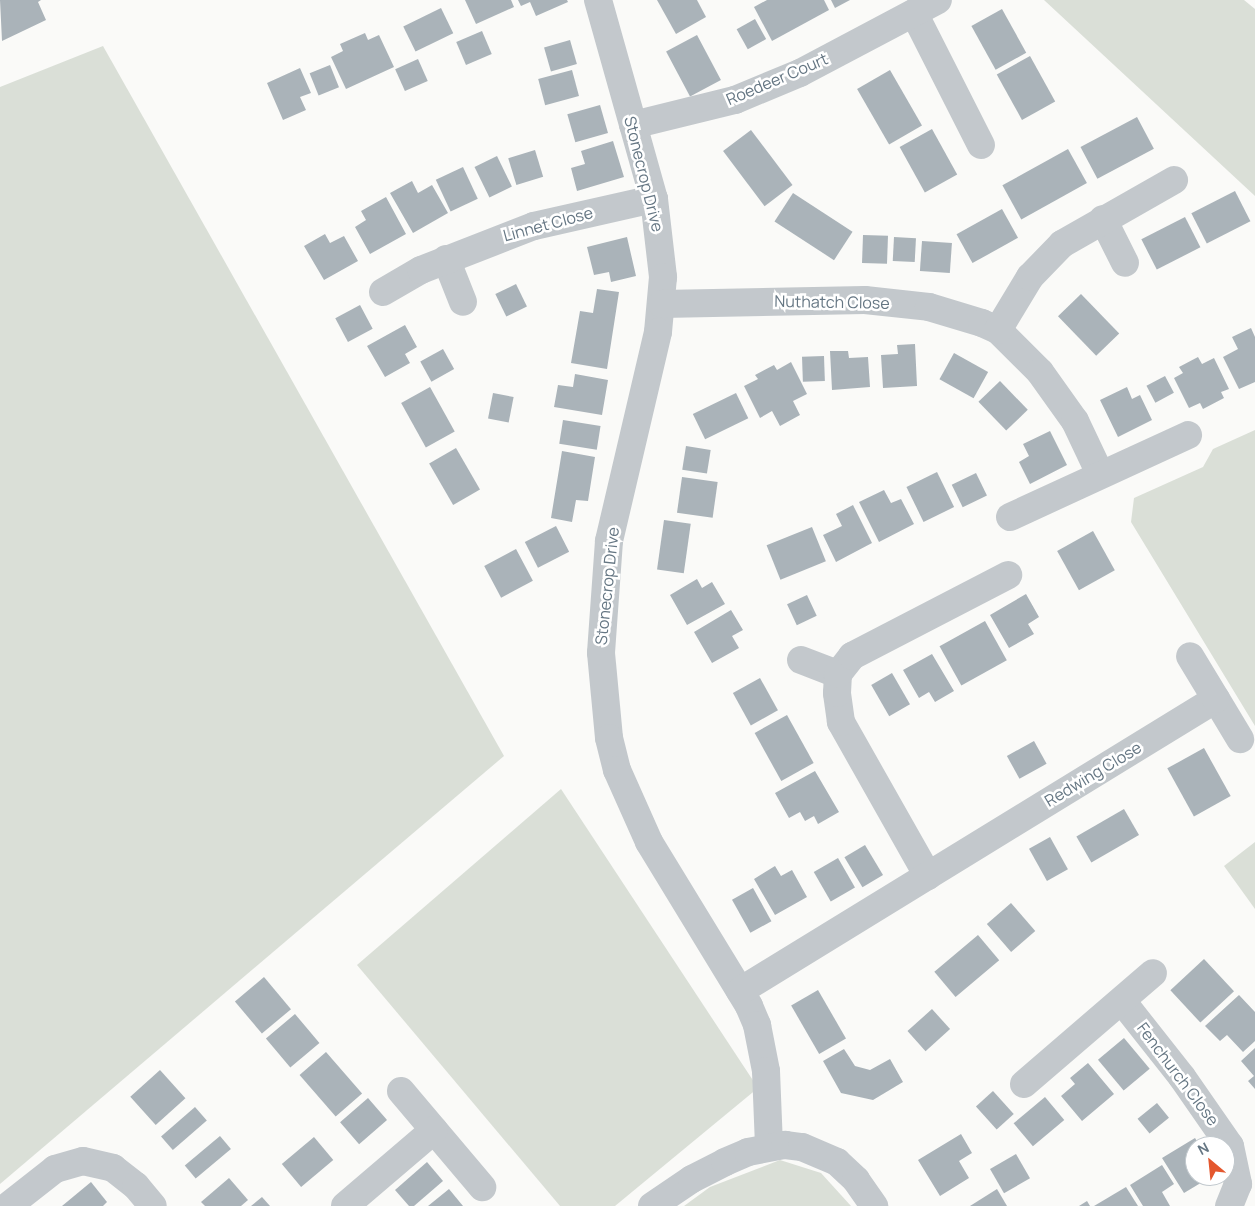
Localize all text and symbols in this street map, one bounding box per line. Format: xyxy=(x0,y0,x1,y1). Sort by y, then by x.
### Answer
street label: Roedeer Court xyxy=(723,49,831,109)
street label: Stonecrop Drive xyxy=(620,114,668,234)
street label: Linnet Close xyxy=(501,203,595,245)
street label: Nuthatch Close xyxy=(774,291,890,313)
street label: Stonecrop Drive xyxy=(591,526,623,646)
street label: Redwing Close xyxy=(1041,738,1145,810)
street label: Fenchurch Close xyxy=(1133,1019,1223,1129)
north arrow xyxy=(1185,1136,1235,1186)
text: N xyxy=(1194,1137,1212,1159)

